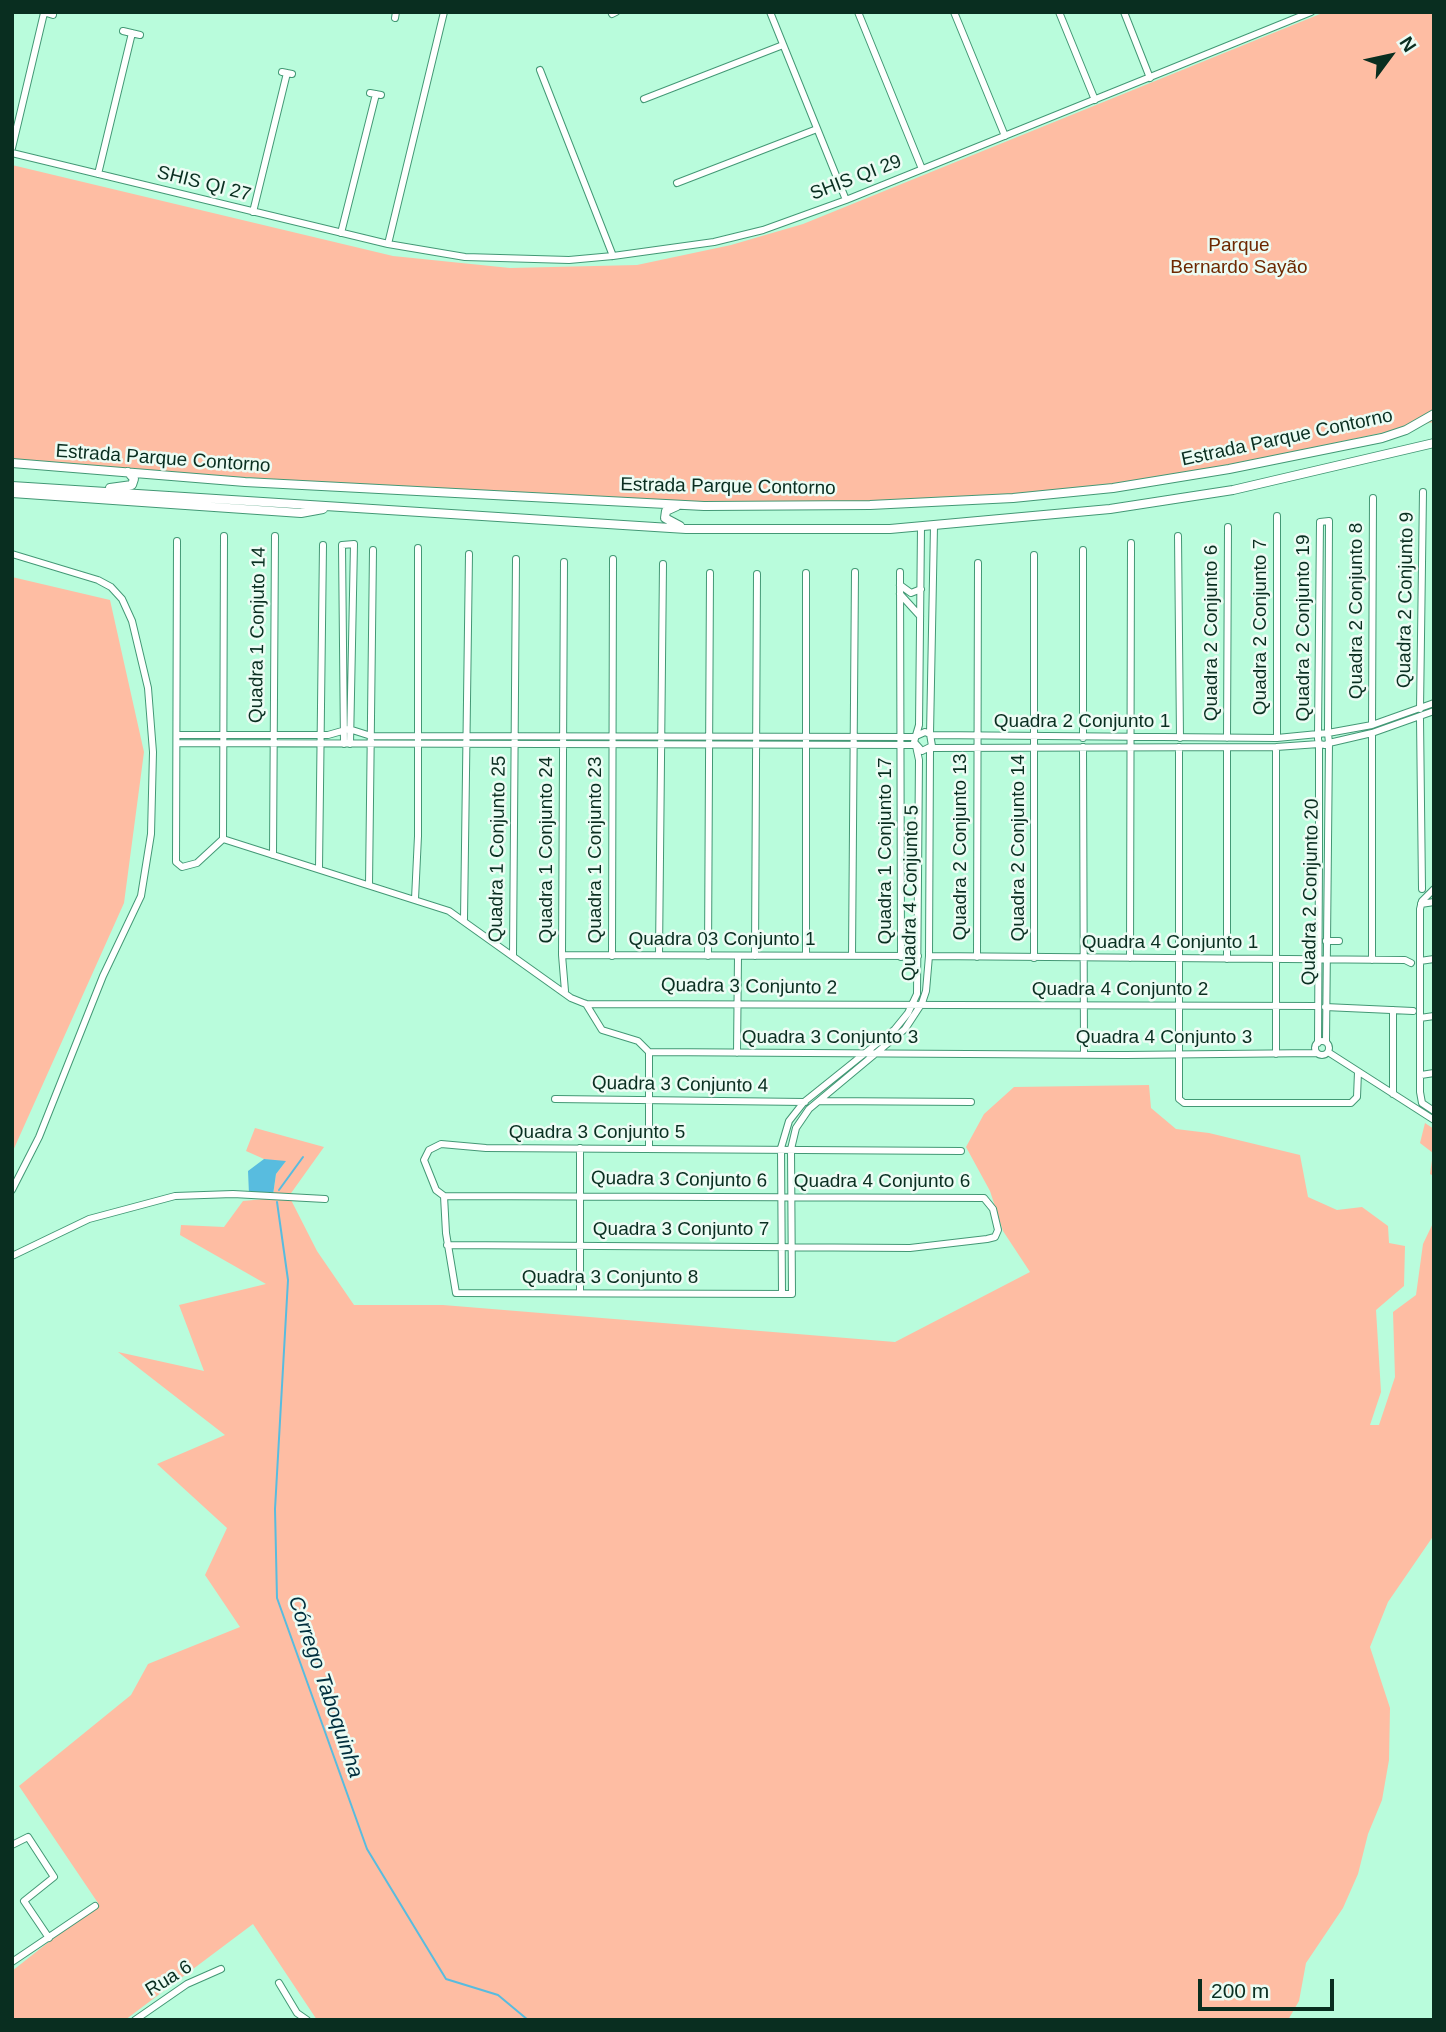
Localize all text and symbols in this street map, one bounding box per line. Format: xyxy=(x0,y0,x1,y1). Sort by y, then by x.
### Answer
north arrow xyxy=(1355,21,1425,91)
text: N xyxy=(1395,33,1421,56)
street label: SHIS QI 29 xyxy=(807,150,905,206)
street label: SHIS QI 27 xyxy=(155,161,253,207)
park label: Parque Bernardo Sayão xyxy=(1170,235,1308,279)
street label: Estrada Parque Contorno xyxy=(1179,404,1395,472)
street label: Estrada Parque Contorno xyxy=(55,440,271,478)
street label: Estrada Parque Contorno xyxy=(620,474,836,500)
street label: Quadra 2 Conjunto 9 xyxy=(1393,512,1419,688)
street label: Quadra 2 Conjunto 8 xyxy=(1346,523,1368,699)
street label: Quadra 2 Conjunto 19 xyxy=(1293,535,1315,721)
street label: Quadra 2 Conjunto 7 xyxy=(1250,539,1272,715)
street label: Quadra 2 Conjunto 6 xyxy=(1201,545,1223,721)
street label: Quadra 1 Conjuto 14 xyxy=(245,547,271,723)
street label: Quadra 2 Conjunto 1 xyxy=(994,711,1170,733)
street label: Quadra 2 Conjunto 13 xyxy=(950,754,972,940)
street label: Quadra 1 Conjunto 25 xyxy=(485,755,511,943)
street label: Quadra 2 Conjunto 14 xyxy=(1008,755,1030,941)
street label: Quadra 1 Conjunto 24 xyxy=(536,757,558,943)
street label: Quadra 1 Conjunto 23 xyxy=(585,757,607,943)
street label: Quadra 1 Conjunto 17 xyxy=(875,758,897,944)
street label: Quadra 2 Conjunto 20 xyxy=(1298,798,1324,986)
street label: Quadra 4 Conjunto 5 xyxy=(898,805,924,981)
street label: Quadra 03 Conjunto 1 xyxy=(629,929,815,951)
street label: Quadra 4 Conjunto 1 xyxy=(1082,932,1258,954)
street label: Quadra 3 Conjunto 2 xyxy=(661,974,837,1000)
street label: Quadra 4 Conjunto 2 xyxy=(1032,979,1208,1001)
street label: Quadra 3 Conjunto 3 xyxy=(742,1027,918,1049)
street label: Quadra 4 Conjunto 3 xyxy=(1076,1027,1252,1049)
street label: Quadra 3 Conjunto 4 xyxy=(592,1072,768,1098)
street label: Quadra 3 Conjunto 5 xyxy=(509,1122,685,1144)
street label: Quadra 3 Conjunto 6 xyxy=(591,1167,767,1193)
street label: Quadra 4 Conjunto 6 xyxy=(794,1171,970,1193)
street label: Quadra 3 Conjunto 7 xyxy=(593,1219,769,1241)
street label: Quadra 3 Conjunto 8 xyxy=(522,1267,698,1289)
water label: Córrego Taboquinha xyxy=(282,1593,368,1781)
street label: Rua 6 xyxy=(141,1956,197,2002)
scale bar xyxy=(1201,1966,1338,2010)
text: 200 m xyxy=(1211,1979,1269,2002)

